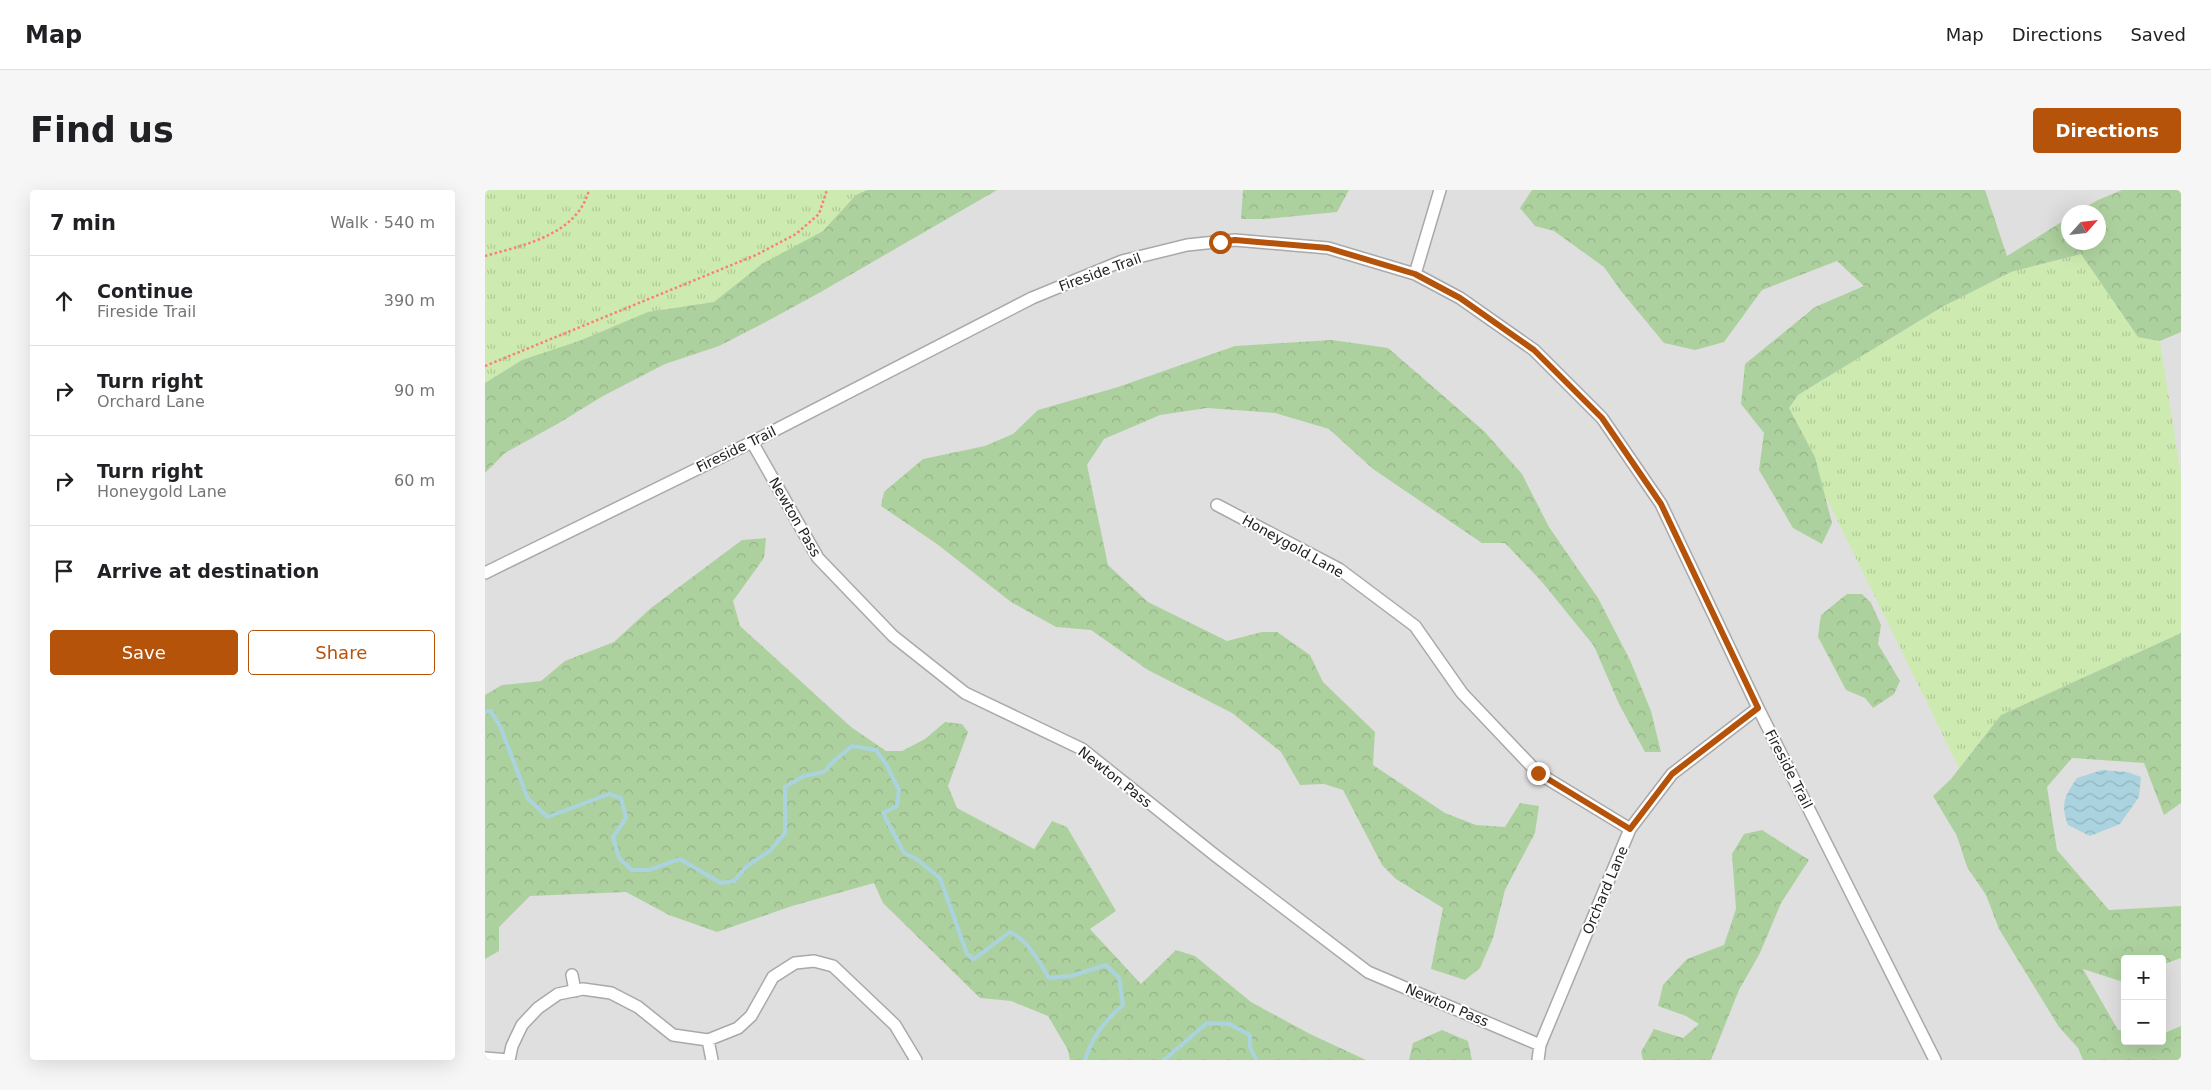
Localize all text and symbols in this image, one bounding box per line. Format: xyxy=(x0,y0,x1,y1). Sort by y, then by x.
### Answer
text: Map xyxy=(25,21,82,49)
text: Map xyxy=(1946,24,1984,45)
text: Directions xyxy=(2012,24,2102,45)
text: Saved xyxy=(2130,24,2186,45)
button: Directions xyxy=(2033,108,2181,153)
text: Find us xyxy=(30,110,174,150)
north arrow xyxy=(2061,205,2106,250)
text: 7 min xyxy=(50,211,116,235)
text: Walk · 540 m xyxy=(330,213,435,232)
route start xyxy=(1209,231,1232,254)
street label: Fireside Trail xyxy=(1057,250,1143,294)
text: Continue xyxy=(97,280,193,302)
icon: ahead xyxy=(50,287,78,315)
text: 390 m xyxy=(384,291,435,310)
text: Fireside Trail xyxy=(97,302,196,321)
text: Turn right xyxy=(97,370,203,392)
icon: right xyxy=(50,377,78,405)
text: 90 m xyxy=(394,381,435,400)
text: Orchard Lane xyxy=(97,392,205,411)
street label: Fireside Trail xyxy=(694,423,778,475)
text: Turn right xyxy=(97,460,203,482)
icon: right xyxy=(50,467,78,495)
text: 60 m xyxy=(394,471,435,490)
street label: Newton Pass xyxy=(766,475,824,559)
text: Honeygold Lane xyxy=(97,482,227,501)
street label: Honeygold Lane xyxy=(1240,512,1346,580)
icon: arrive xyxy=(50,557,78,585)
text: Arrive at destination xyxy=(97,560,319,582)
button: Save xyxy=(50,630,238,675)
button: Share xyxy=(248,630,435,675)
street label: Fireside Trail xyxy=(1762,727,1816,811)
street label: Newton Pass xyxy=(1075,743,1155,811)
route end xyxy=(1527,762,1550,785)
street label: Orchard Lane xyxy=(1579,843,1631,937)
map controls xyxy=(2121,955,2166,1045)
button: + xyxy=(2121,955,2166,1000)
street label: Newton Pass xyxy=(1403,980,1491,1030)
button: − xyxy=(2121,1000,2166,1045)

